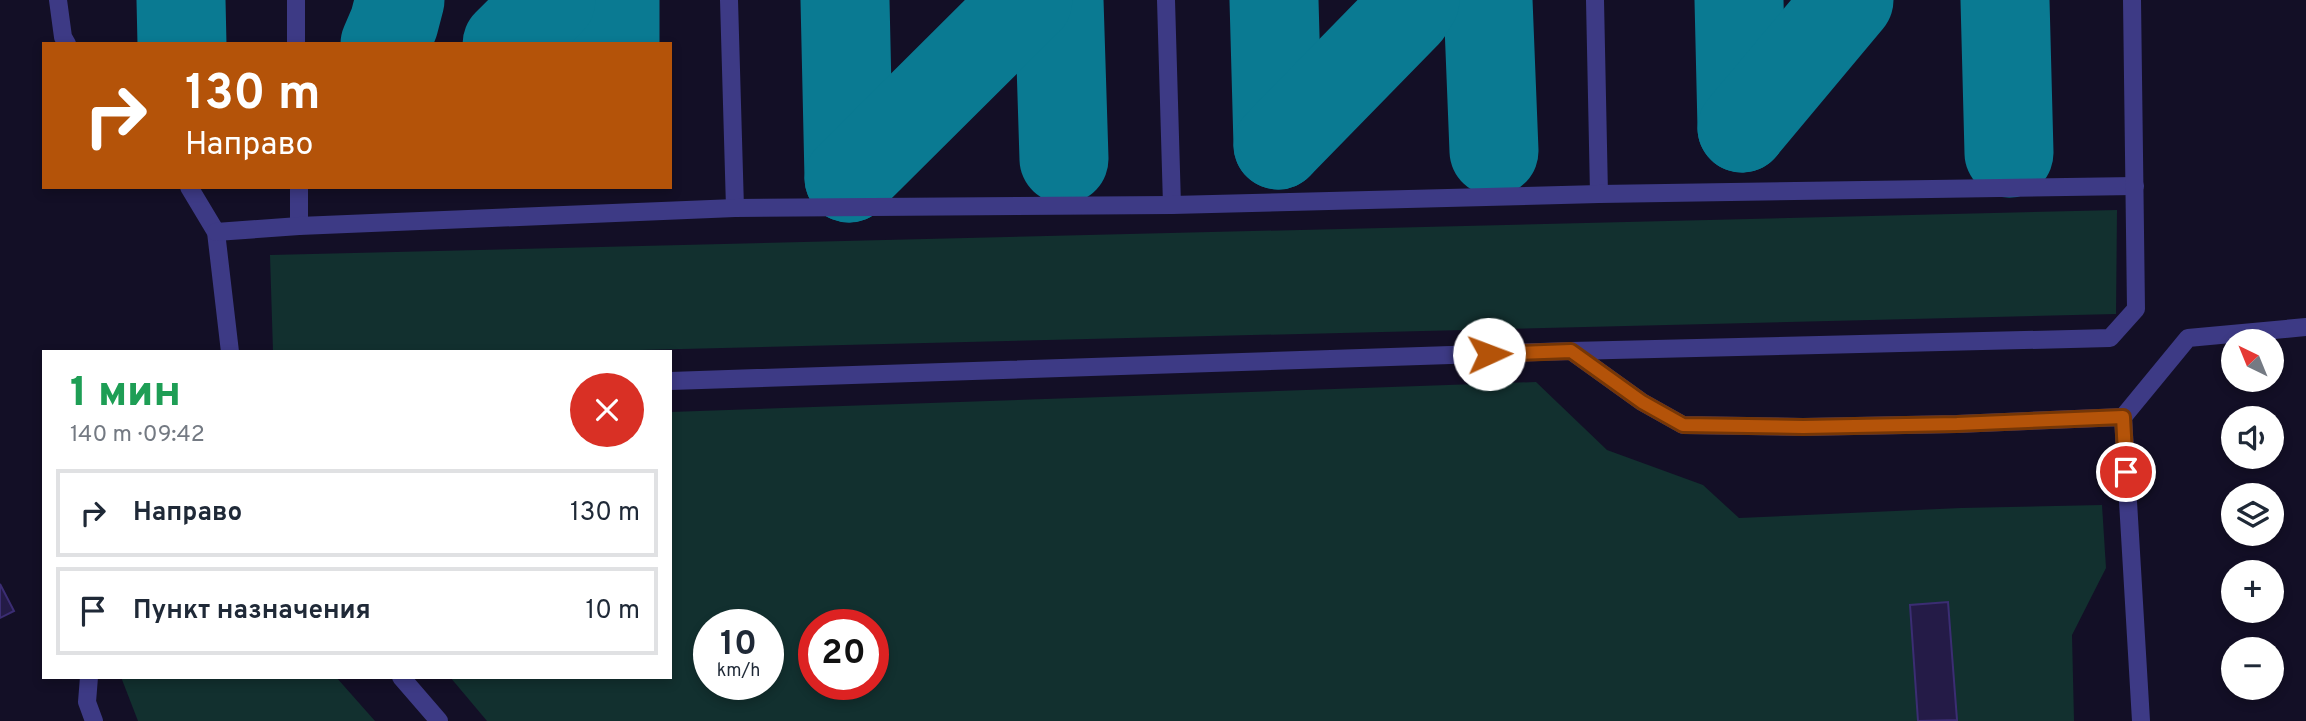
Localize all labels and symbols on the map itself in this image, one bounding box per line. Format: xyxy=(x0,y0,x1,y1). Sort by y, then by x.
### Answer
position arrow xyxy=(1452,317,1526,391)
north arrow xyxy=(2221,329,2284,392)
pin xyxy=(2096,442,2156,502)
speed limit sign: 20 xyxy=(798,609,889,700)

